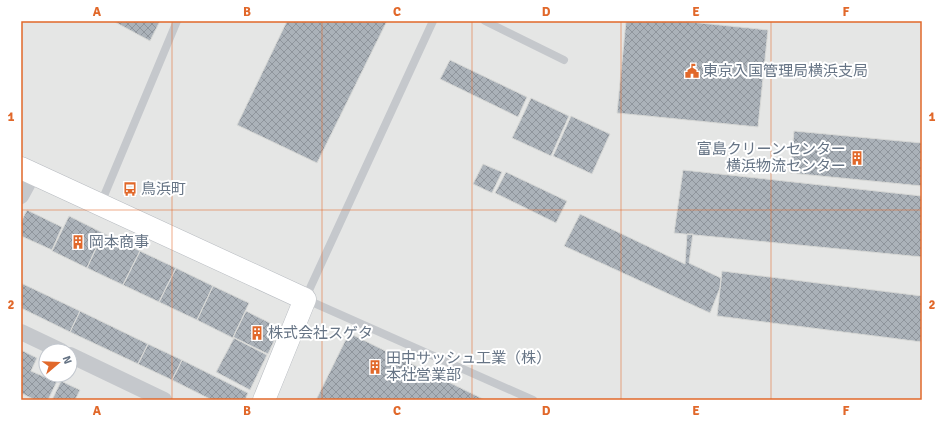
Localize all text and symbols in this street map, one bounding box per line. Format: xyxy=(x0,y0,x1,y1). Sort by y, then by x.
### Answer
text: A xyxy=(93,4,102,20)
text: B xyxy=(243,4,251,20)
text: C xyxy=(393,4,401,20)
text: D xyxy=(542,4,551,20)
text: E xyxy=(692,4,700,20)
text: F xyxy=(843,4,850,20)
place label: 東京入国管理局横浜支局 xyxy=(703,62,868,80)
public building icon: 東京入国管理局横浜支局 xyxy=(684,63,700,79)
text: 1 xyxy=(7,109,15,125)
text: 1 xyxy=(928,109,936,125)
place label: 富島クリーンセンター 横浜物流センター xyxy=(697,140,846,175)
building icon: 富島クリーンセンター 横浜物流センター xyxy=(849,150,865,166)
place label: 鳥浜町 xyxy=(141,180,186,198)
bus stop icon: 鳥浜町 xyxy=(122,181,138,197)
place label: 岡本商事 xyxy=(89,233,149,251)
building icon: 岡本商事 xyxy=(70,234,86,250)
text: 2 xyxy=(7,297,15,313)
text: 2 xyxy=(928,297,936,313)
place label: 株式会社スゲタ xyxy=(268,324,373,342)
building icon: 株式会社スゲタ xyxy=(249,325,265,341)
north arrow xyxy=(38,343,78,383)
place label: 田中サッシュ工業（株） 本社営業部 xyxy=(386,349,551,384)
text: N xyxy=(60,354,74,366)
building icon: 田中サッシュ工業（株） 本社営業部 xyxy=(367,359,383,375)
text: A xyxy=(93,403,102,419)
text: B xyxy=(243,403,251,419)
text: C xyxy=(393,403,401,419)
text: D xyxy=(542,403,551,419)
text: E xyxy=(692,403,700,419)
text: F xyxy=(843,403,850,419)

